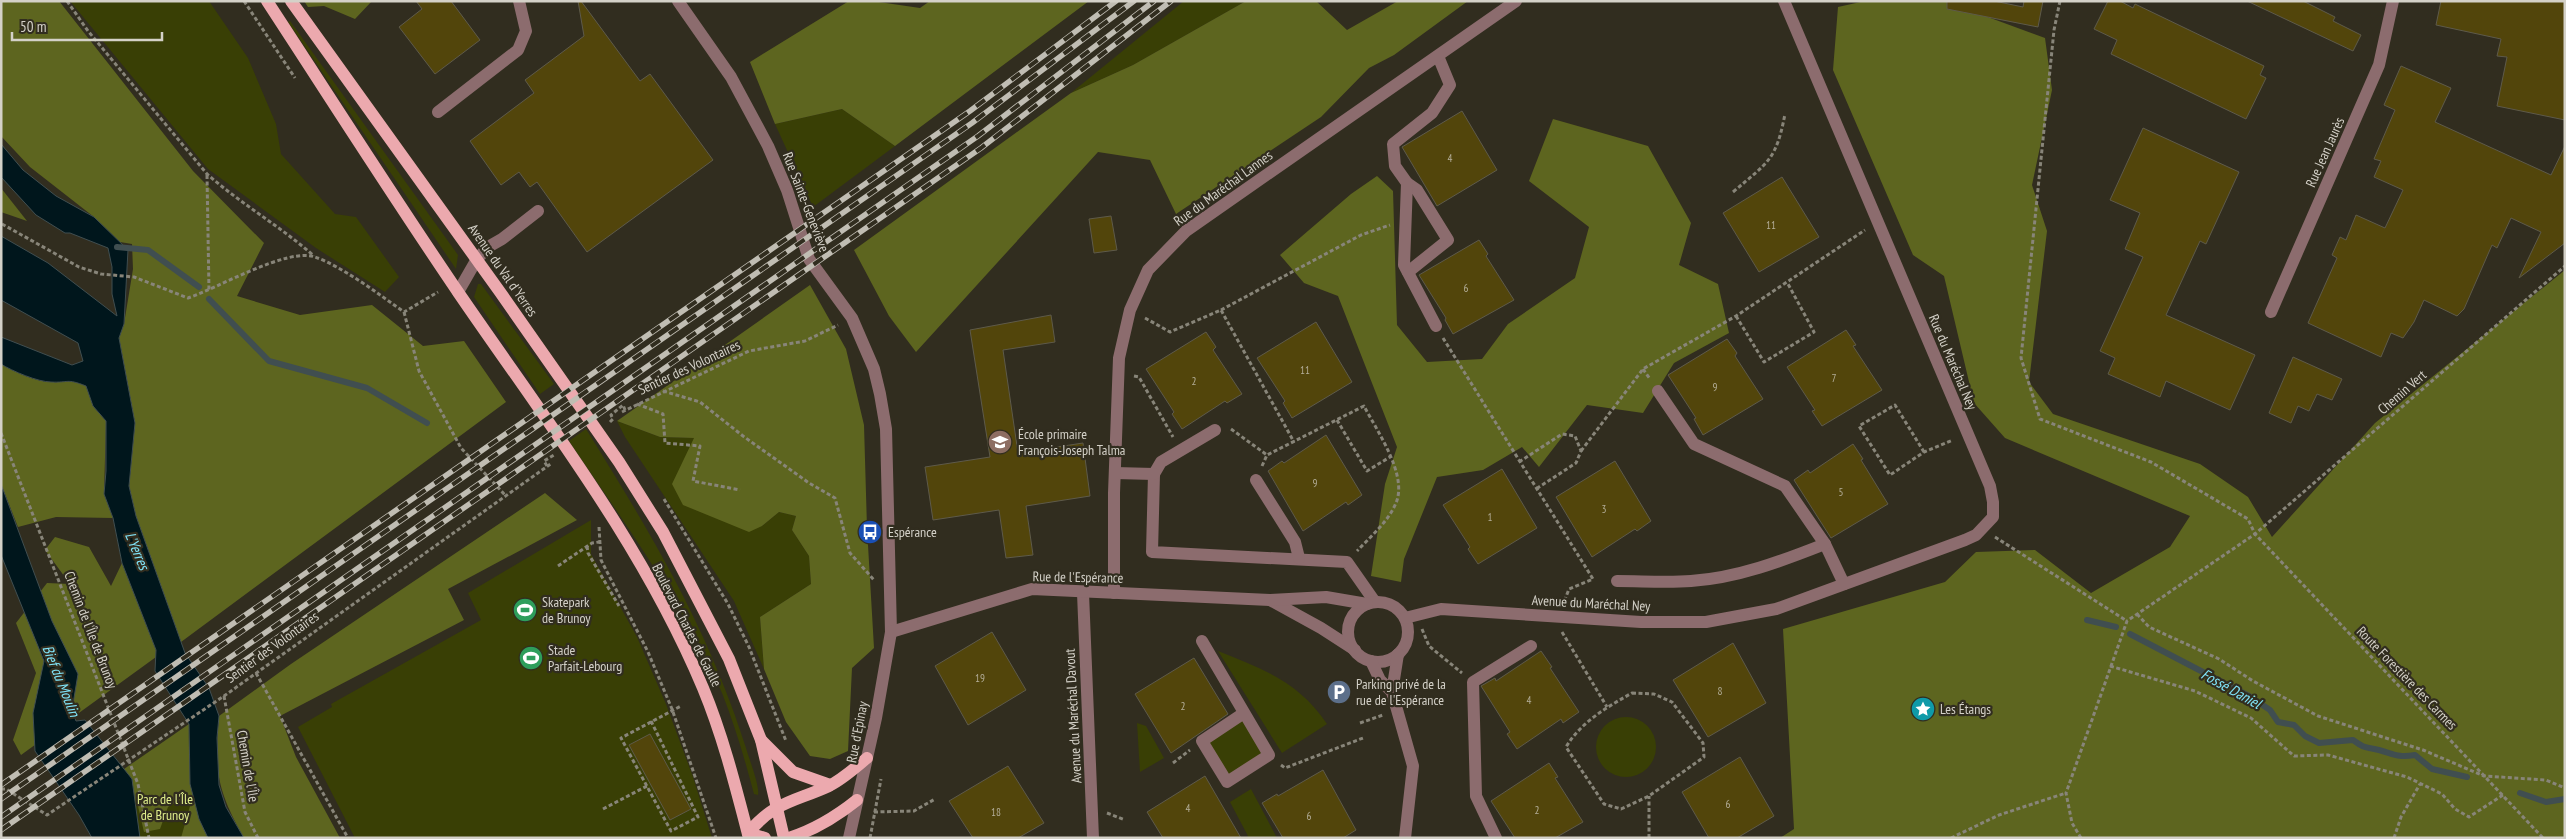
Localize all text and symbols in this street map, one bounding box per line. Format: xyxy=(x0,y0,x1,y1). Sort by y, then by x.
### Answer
scale bar xyxy=(12,10,162,42)
text: 50 m xyxy=(20,17,46,36)
street label: Rue Jean Jaurès xyxy=(2302,114,2349,190)
street label: Rue du Maréchal Lannes xyxy=(1170,146,1276,230)
street label: Rue Sainte-Geneviève xyxy=(779,150,833,255)
house number: 4 xyxy=(1448,151,1453,165)
house number: 11 xyxy=(1766,218,1776,232)
street label: Avenue du Val d'Yerres xyxy=(464,220,542,320)
house number: 6 xyxy=(1464,281,1469,295)
street label: Rue du Maréchal Ney xyxy=(1925,312,1981,413)
street label: Sentier des Volontaires xyxy=(635,335,743,399)
house number: 11 xyxy=(1300,363,1310,377)
street label: Chemin Vert xyxy=(2374,366,2430,418)
house number: 7 xyxy=(1832,371,1837,385)
house number: 2 xyxy=(1192,374,1197,388)
house number: 9 xyxy=(1713,380,1718,394)
place label: École primaire François-Joseph Talma xyxy=(1018,425,1125,459)
school or university icon: École primaire François-Joseph Talma xyxy=(987,429,1013,455)
house number: 9 xyxy=(1313,476,1318,490)
house number: 5 xyxy=(1839,485,1844,499)
house number: 3 xyxy=(1602,502,1607,516)
house number: 1 xyxy=(1488,510,1493,524)
bus stop icon: Espérance xyxy=(857,519,883,545)
place label: Espérance xyxy=(888,523,937,541)
water label: L'Yerres xyxy=(121,529,155,574)
street label: Boulevard Charles de Gaulle xyxy=(648,560,726,690)
street label: Rue de l'Espérance xyxy=(1032,567,1124,587)
street label: Chemin de l'Île de Brunoy xyxy=(60,569,122,692)
street label: Avenue du Maréchal Ney xyxy=(1531,591,1652,615)
place label: Skatepark de Brunoy xyxy=(542,593,591,627)
sports icon: Skatepark de Brunoy xyxy=(512,597,538,623)
street label: Sentier des Volontaires xyxy=(222,607,322,687)
street label: Route Forestière des Carmes xyxy=(2353,622,2461,734)
place label: Stade Parfait-Lebourg xyxy=(548,641,622,675)
water label: Bief du Moulin xyxy=(38,642,85,721)
sports icon: Stade Parfait-Lebourg xyxy=(518,645,544,671)
street label: Avenue du Maréchal Davout xyxy=(1060,648,1086,784)
water label: Fossé Daniel xyxy=(2198,664,2266,713)
house number: 19 xyxy=(975,671,985,685)
place label: Parking privé de la rue de l'Espérance xyxy=(1356,675,1446,709)
parking icon: Parking privé de la rue de l'Espérance xyxy=(1326,679,1352,705)
house number: 8 xyxy=(1718,684,1723,698)
house number: 4 xyxy=(1527,693,1532,707)
place icon: Les Étangs xyxy=(1910,696,1936,722)
street label: Rue d'Epinay xyxy=(842,699,872,764)
house number: 2 xyxy=(1181,699,1186,713)
place label: Les Étangs xyxy=(1940,700,1991,718)
street label: Chemin de l'Île xyxy=(233,729,263,803)
park label: Parc de l'Île de Brunoy xyxy=(137,790,193,824)
house number: 6 xyxy=(1726,797,1731,811)
house number: 4 xyxy=(1186,801,1191,815)
house number: 2 xyxy=(1535,803,1540,817)
house number: 18 xyxy=(991,805,1001,819)
house number: 6 xyxy=(1307,809,1312,823)

